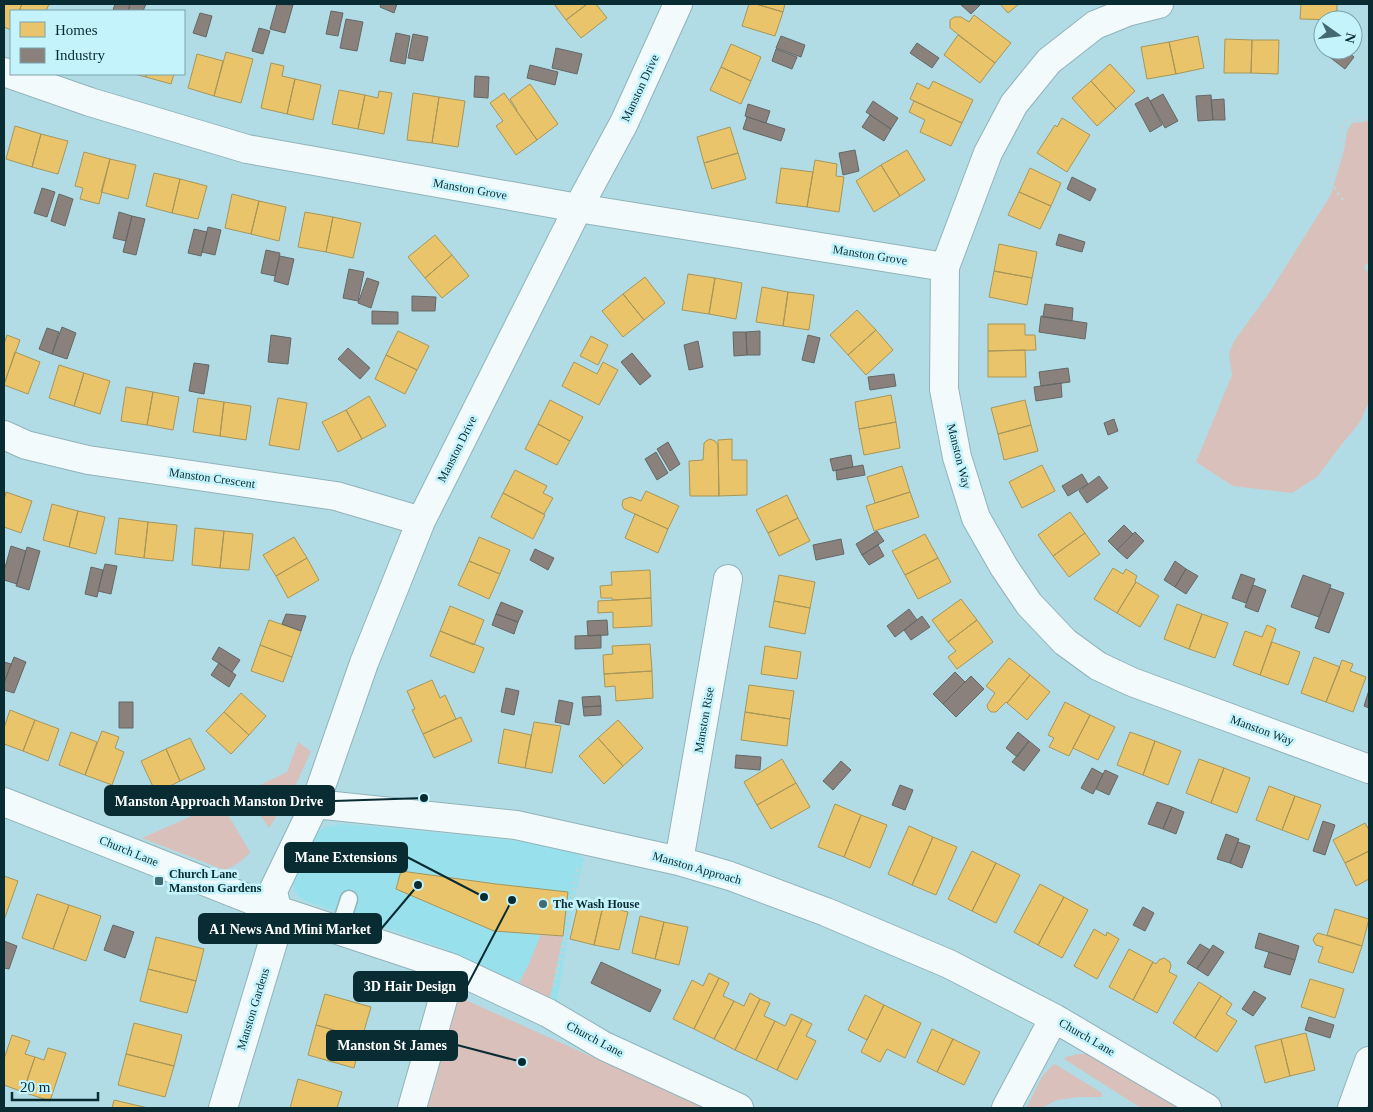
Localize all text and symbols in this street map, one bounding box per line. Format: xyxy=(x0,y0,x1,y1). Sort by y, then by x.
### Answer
legend xyxy=(10,10,185,75)
north arrow xyxy=(1313,10,1363,60)
text: Homes xyxy=(55,22,98,38)
text: N xyxy=(1342,31,1359,45)
text: Industry xyxy=(55,47,105,63)
street label: Manston Drive xyxy=(618,52,662,124)
street label: Manston Grove xyxy=(432,176,508,202)
street label: Manston Grove xyxy=(832,242,908,268)
street label: Manston Drive xyxy=(434,414,480,484)
street label: Manston Way xyxy=(944,422,974,490)
street label: Manston Crescent xyxy=(168,465,257,491)
street label: Manston Rise xyxy=(691,686,717,754)
street label: Manston Way xyxy=(1228,712,1296,748)
callout: Manston Approach Manston Drive xyxy=(105,786,334,815)
text: Manston Approach Manston Drive xyxy=(115,794,323,809)
street label: Church Lane xyxy=(97,833,161,869)
callout: Mane Extensions xyxy=(285,843,407,872)
street label: Manston Approach xyxy=(651,849,743,887)
text: Mane Extensions xyxy=(295,850,398,865)
place label: Church Lane Manston Gardens xyxy=(169,867,262,895)
marker: Church Lane Manston Gardens xyxy=(153,875,165,887)
place label: The Wash House xyxy=(553,897,640,911)
marker: The Wash House xyxy=(537,898,549,910)
callout: A1 News And Mini Market xyxy=(199,914,381,943)
text: A1 News And Mini Market xyxy=(209,922,371,937)
street label: Manston Gardens xyxy=(234,966,272,1052)
callout: 3D Hair Design xyxy=(354,972,467,1001)
text: 3D Hair Design xyxy=(364,979,456,994)
street label: Church Lane xyxy=(1057,1015,1117,1059)
street label: Church Lane xyxy=(564,1018,626,1060)
callout: Manston St James xyxy=(327,1031,457,1060)
text: Manston St James xyxy=(337,1038,447,1053)
scale bar xyxy=(12,1070,99,1102)
text: 20 m xyxy=(20,1079,51,1095)

